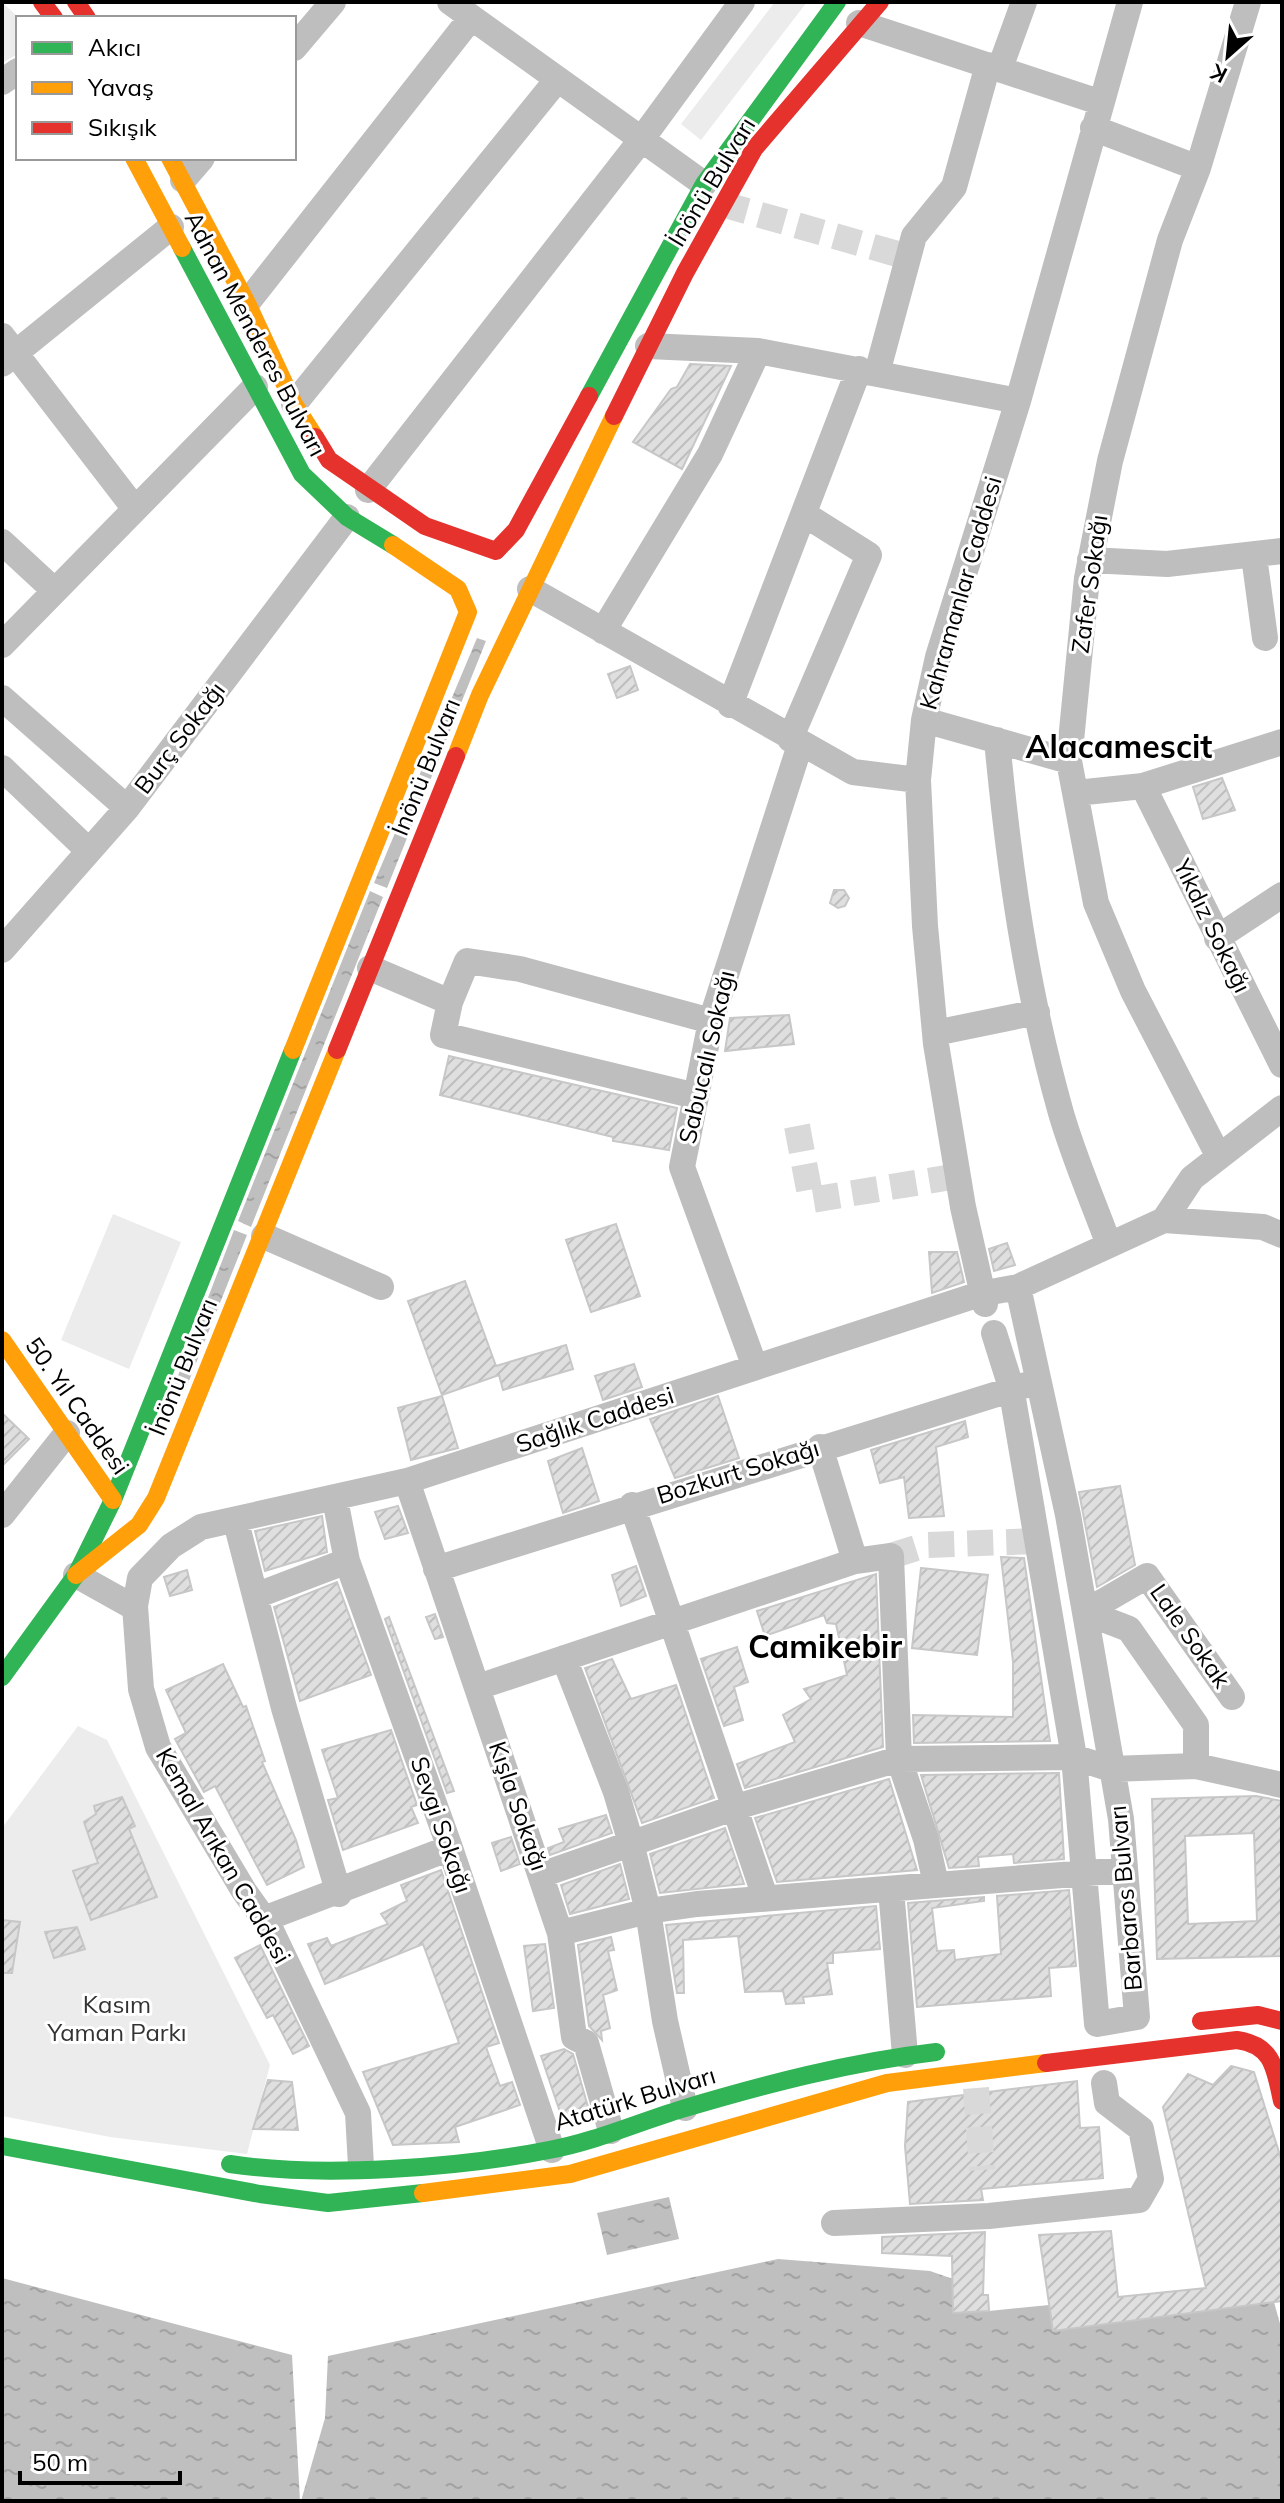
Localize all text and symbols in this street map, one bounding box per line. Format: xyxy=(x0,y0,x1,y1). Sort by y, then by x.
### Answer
legend xyxy=(16,16,296,160)
north arrow xyxy=(1188,16,1268,96)
text: Akıcı xyxy=(88,32,141,62)
text: K xyxy=(1205,57,1232,90)
text: Yavaş xyxy=(87,72,154,102)
street label: İnönü Bulvarı xyxy=(661,111,761,252)
text: Sıkışık xyxy=(88,112,157,142)
street label: Adnan Menderes Bulvarı xyxy=(179,206,333,461)
street label: Kahramanlar Caddesi xyxy=(912,473,1008,713)
street label: Zafer Sokağı xyxy=(1064,513,1114,655)
street label: Burç Sokağı xyxy=(127,676,231,799)
street label: İnönü Bulvarı xyxy=(384,694,466,840)
district label: Alacamescit xyxy=(1025,726,1213,766)
street label: Yıkdız Sokağı xyxy=(1167,853,1258,997)
street label: Sabucalı Sokağı xyxy=(672,967,741,1146)
street label: İnönü Bulvarı xyxy=(141,1294,223,1440)
street label: 50. Yıl Caddesi xyxy=(19,1331,136,1480)
street label: Sağlık Caddesi xyxy=(512,1379,677,1459)
street label: Bozkurt Sokağı xyxy=(653,1432,822,1510)
street label: Lale Sokak xyxy=(1144,1578,1238,1694)
district label: Camikebir xyxy=(748,1626,902,1666)
street label: Kışla Sokağı xyxy=(483,1737,555,1874)
street label: Kemal Arıkan Caddesi xyxy=(150,1742,298,1969)
street label: Sevgi Sokağı xyxy=(405,1752,479,1897)
street label: Barbaros Bulvarı xyxy=(1102,1804,1148,1992)
park label: Kasım Yaman Parkı xyxy=(46,1989,187,2047)
street label: Atatürk Bulvarı xyxy=(551,2059,719,2137)
scale bar xyxy=(20,2435,180,2485)
text: 50 m xyxy=(32,2447,88,2477)

